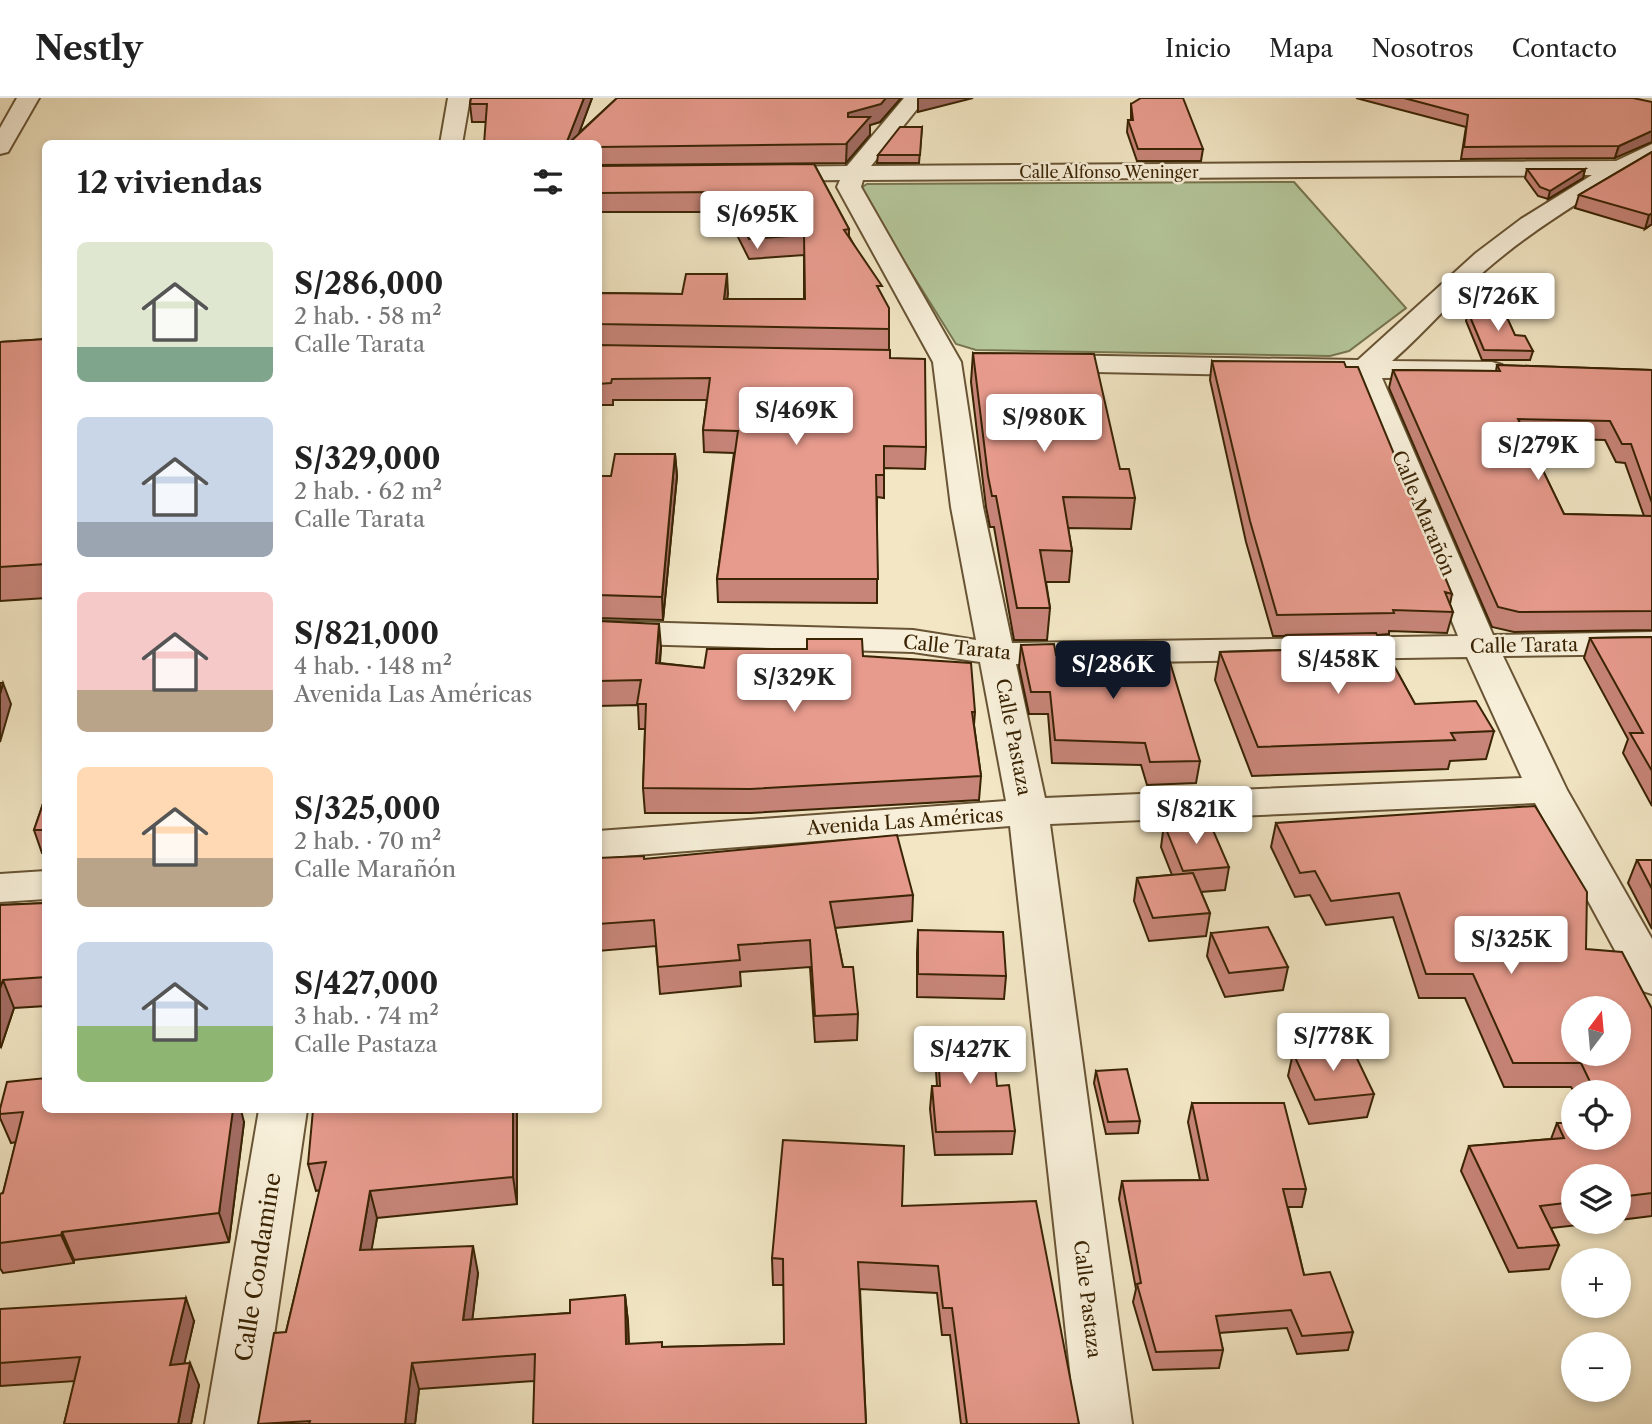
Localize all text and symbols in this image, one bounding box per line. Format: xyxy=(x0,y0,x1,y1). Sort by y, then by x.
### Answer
text: Nestly xyxy=(35,28,143,69)
text: Inicio xyxy=(1165,34,1231,63)
text: Mapa xyxy=(1269,34,1333,63)
text: Nosotros xyxy=(1371,34,1474,63)
text: Contacto xyxy=(1512,34,1617,63)
street label: Calle Alfonso Weninger xyxy=(1019,162,1199,182)
icon: filters xyxy=(529,163,567,201)
text: 12 viviendas xyxy=(77,164,262,201)
pin: S/695K xyxy=(700,192,814,251)
text: S/695K xyxy=(716,200,798,228)
text: S/286,000 xyxy=(294,265,443,302)
icon: home xyxy=(133,270,217,354)
pin: S/726K xyxy=(1441,274,1555,333)
text: S/726K xyxy=(1458,282,1538,310)
text: 2 hab. · 58 m² xyxy=(294,302,442,330)
text: Calle Tarata xyxy=(294,330,425,358)
pin: S/469K xyxy=(739,388,853,447)
pin: S/980K xyxy=(987,394,1101,454)
text: S/469K xyxy=(755,396,837,424)
text: S/980K xyxy=(1002,403,1086,431)
pin: S/279K xyxy=(1481,422,1595,482)
text: S/279K xyxy=(1498,431,1578,459)
text: S/329,000 xyxy=(294,440,441,477)
icon: home xyxy=(133,445,217,529)
street label: Calle Marañón xyxy=(1387,447,1460,579)
text: 2 hab. · 62 m² xyxy=(294,477,442,505)
text: Calle Tarata xyxy=(294,505,425,533)
text: S/821,000 xyxy=(294,615,439,652)
icon: home xyxy=(133,620,217,704)
street label: Calle Tarata xyxy=(902,630,1012,665)
street label: Calle Tarata xyxy=(1470,633,1578,658)
pin: S/458K xyxy=(1281,636,1395,696)
pin: S/286K xyxy=(1056,642,1170,701)
text: S/458K xyxy=(1297,645,1379,673)
text: S/286K xyxy=(1072,650,1154,678)
text: 4 hab. · 148 m² xyxy=(294,652,452,680)
pin: S/329K xyxy=(737,654,851,714)
text: S/329K xyxy=(753,663,835,691)
street label: Calle Pastaza xyxy=(991,677,1036,798)
text: Avenida Las Américas xyxy=(294,680,532,708)
pin: S/821K xyxy=(1139,786,1253,846)
text: S/325,000 xyxy=(294,790,441,827)
icon: home xyxy=(133,795,217,879)
text: S/821K xyxy=(1156,795,1236,823)
street label: Avenida Las Américas xyxy=(805,803,1004,840)
text: 2 hab. · 70 m² xyxy=(294,827,441,855)
text: Calle Marañón xyxy=(294,855,456,883)
pin: S/325K xyxy=(1454,916,1568,976)
text: S/325K xyxy=(1471,925,1551,953)
text: S/427,000 xyxy=(294,965,438,1002)
icon: home xyxy=(133,970,217,1054)
north arrow xyxy=(1561,996,1631,1066)
map controls xyxy=(1561,996,1631,1402)
text: 3 hab. · 74 m² xyxy=(294,1002,439,1030)
pin: S/778K xyxy=(1276,1014,1390,1073)
text: S/778K xyxy=(1293,1022,1373,1050)
pin: S/427K xyxy=(913,1026,1027,1086)
text: Calle Pastaza xyxy=(294,1030,438,1058)
text: S/427K xyxy=(930,1035,1010,1063)
button: locate xyxy=(1561,1080,1631,1150)
button: layers xyxy=(1561,1164,1631,1234)
street label: Calle Condamine xyxy=(229,1171,287,1363)
street label: Calle Pastaza xyxy=(1069,1239,1106,1359)
button: + xyxy=(1561,1248,1631,1318)
button: − xyxy=(1561,1332,1631,1402)

